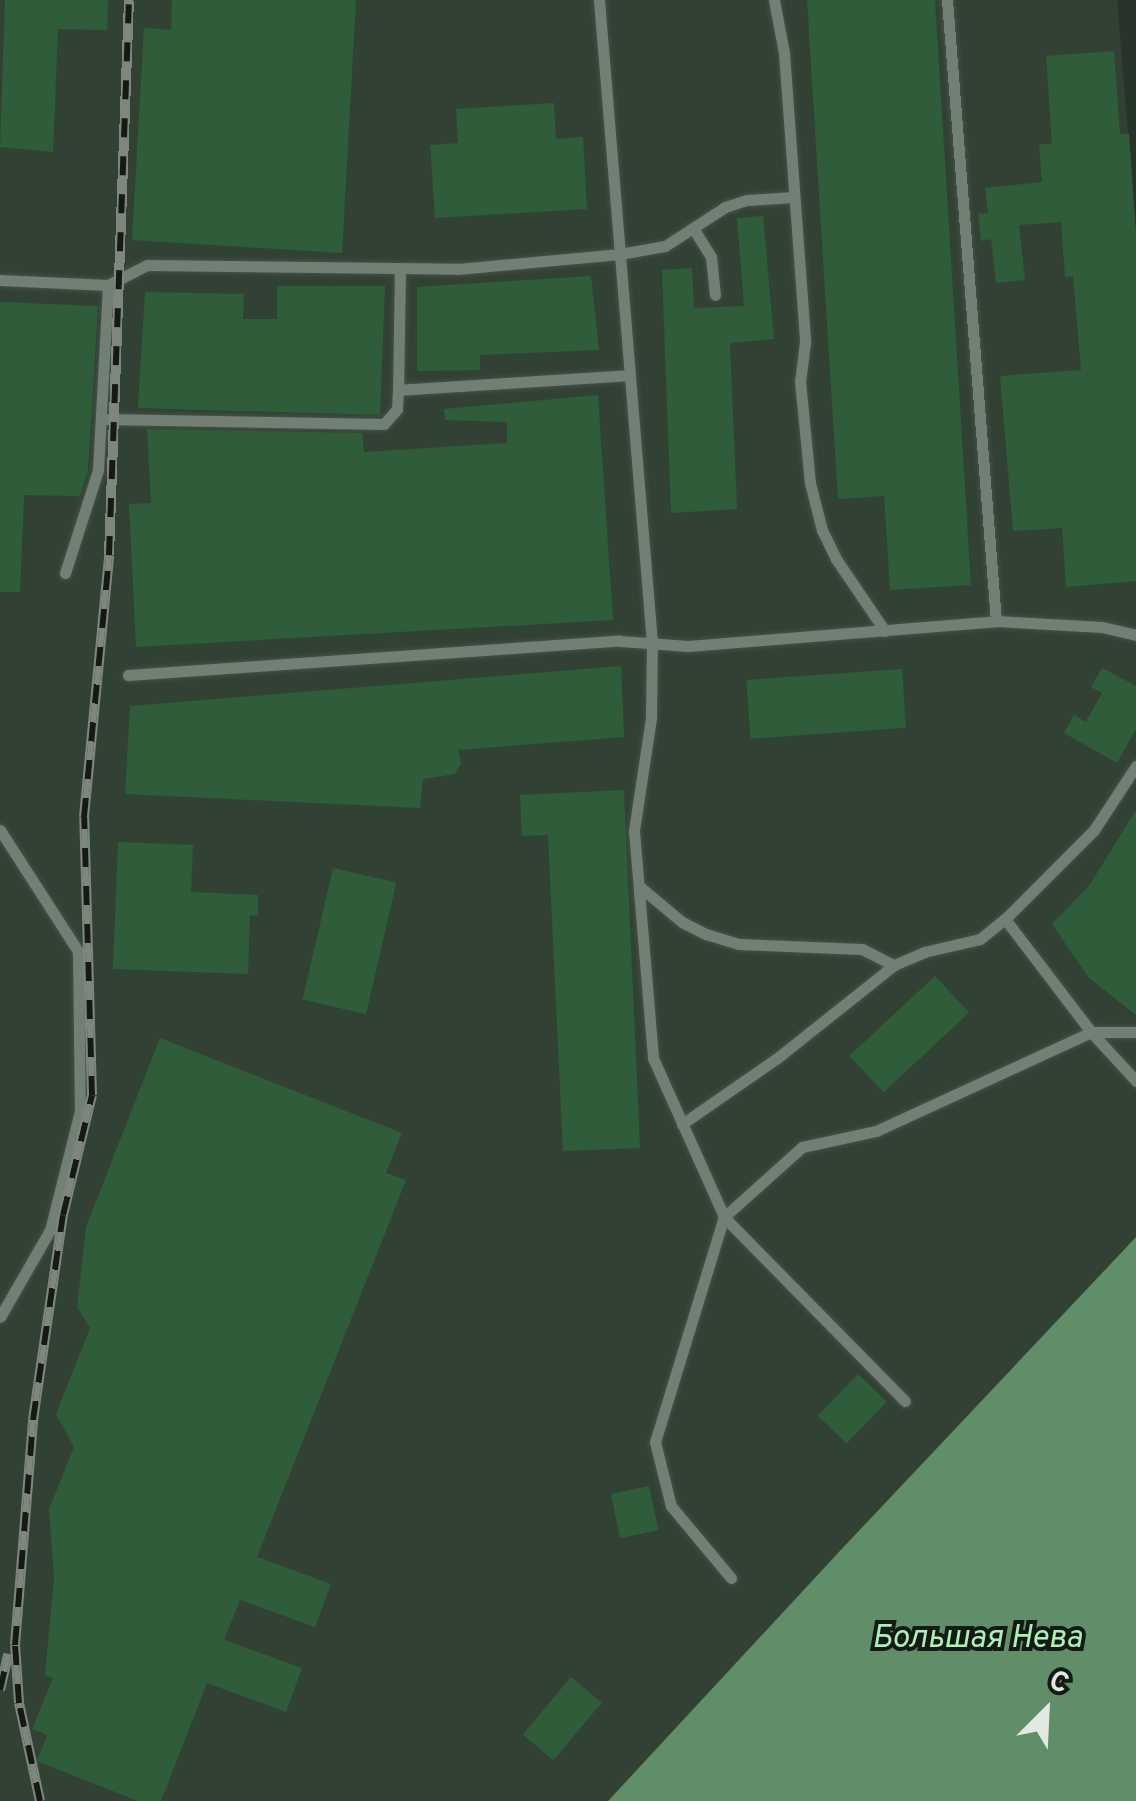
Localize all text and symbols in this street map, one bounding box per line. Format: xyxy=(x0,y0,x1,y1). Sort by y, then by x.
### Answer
water label: Большая Нева xyxy=(872,1620,1082,1658)
north arrow xyxy=(996,1661,1096,1761)
text: С xyxy=(1043,1664,1074,1704)

